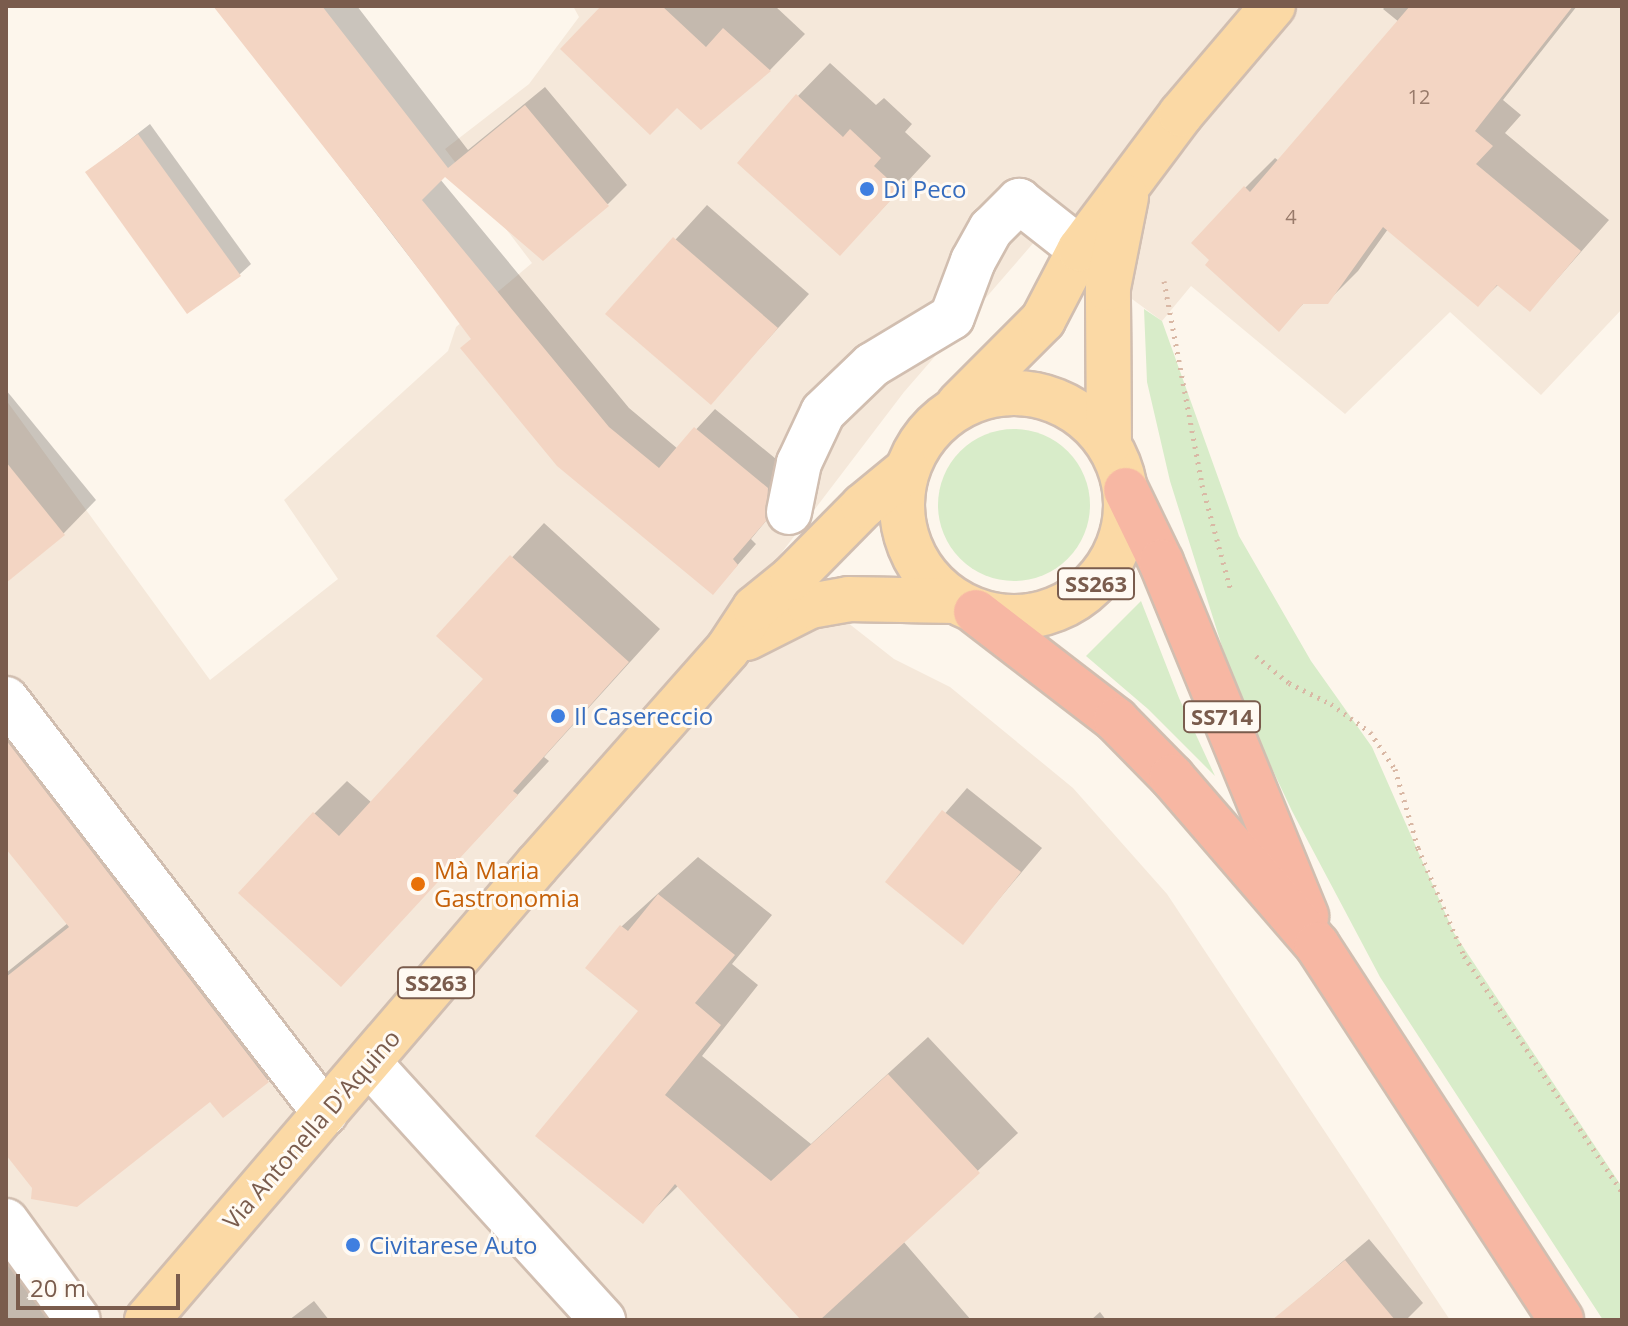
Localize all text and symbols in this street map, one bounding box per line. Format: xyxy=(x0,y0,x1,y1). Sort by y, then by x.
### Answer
house number: 12 xyxy=(1408,84,1430,108)
place label: Di Peco xyxy=(883,175,967,203)
marker: Di Peco xyxy=(858,180,876,198)
house number: 4 xyxy=(1285,204,1297,228)
road number: SS263 xyxy=(1056,566,1136,602)
road number: SS714 xyxy=(1182,699,1262,735)
place label: Il Casereccio xyxy=(574,702,713,730)
marker: Il Casereccio xyxy=(549,707,567,725)
place label: Mà Maria Gastronomia xyxy=(434,856,580,912)
marker: Mà Maria Gastronomia xyxy=(409,875,427,893)
road number: SS263 xyxy=(396,965,476,1001)
street label: Via Antonella D'Aquino xyxy=(216,1023,406,1235)
place label: Civitarese Auto xyxy=(369,1231,537,1259)
marker: Civitarese Auto xyxy=(344,1236,362,1254)
scale bar xyxy=(20,1258,184,1308)
text: 20 m xyxy=(30,1271,86,1304)

